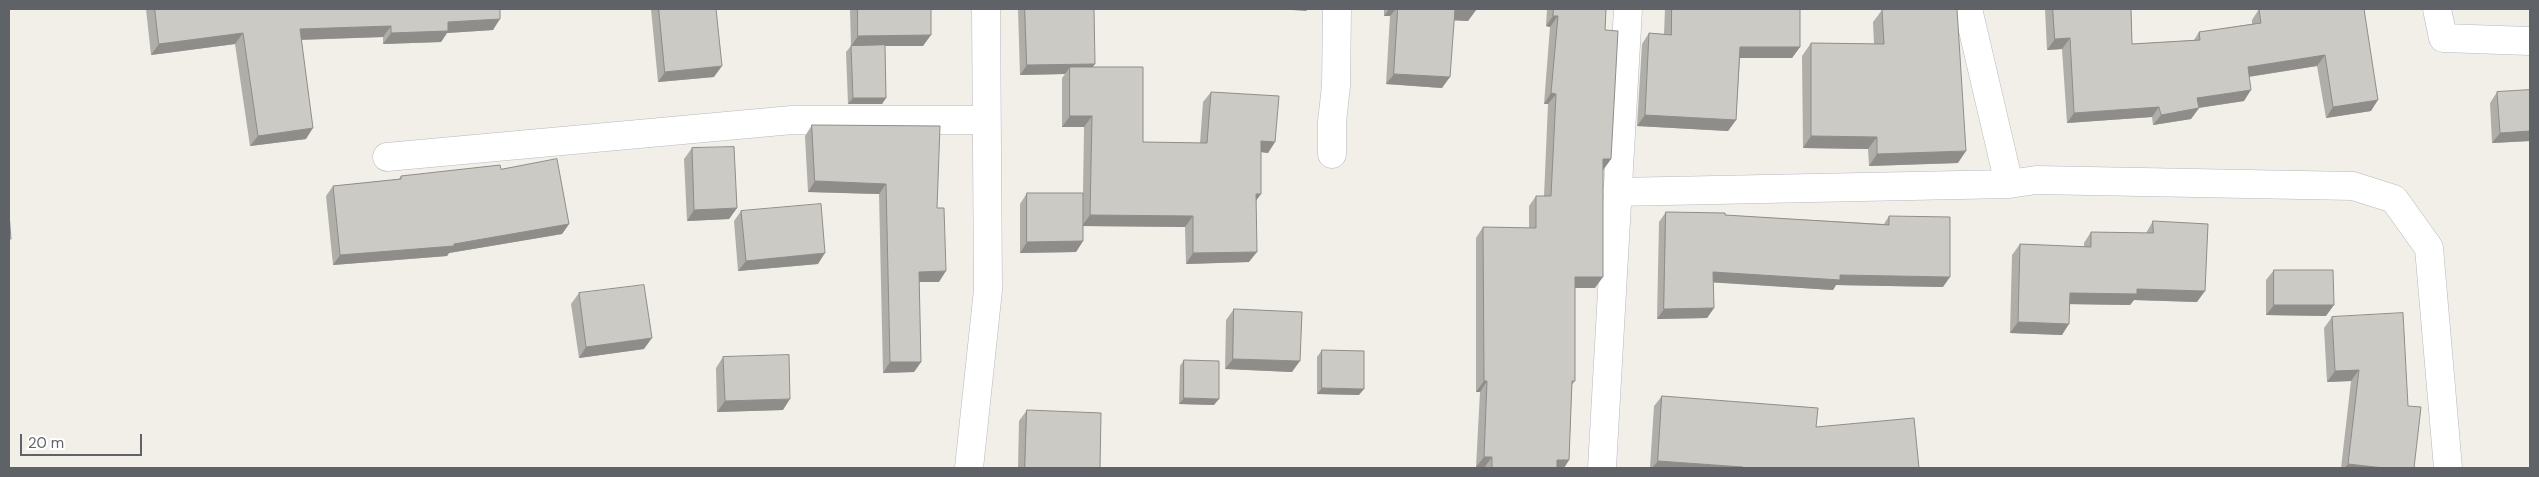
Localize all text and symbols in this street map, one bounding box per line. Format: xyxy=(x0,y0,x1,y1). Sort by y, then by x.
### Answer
scale bar xyxy=(22,424,145,456)
text: 20 m xyxy=(28,433,64,453)

